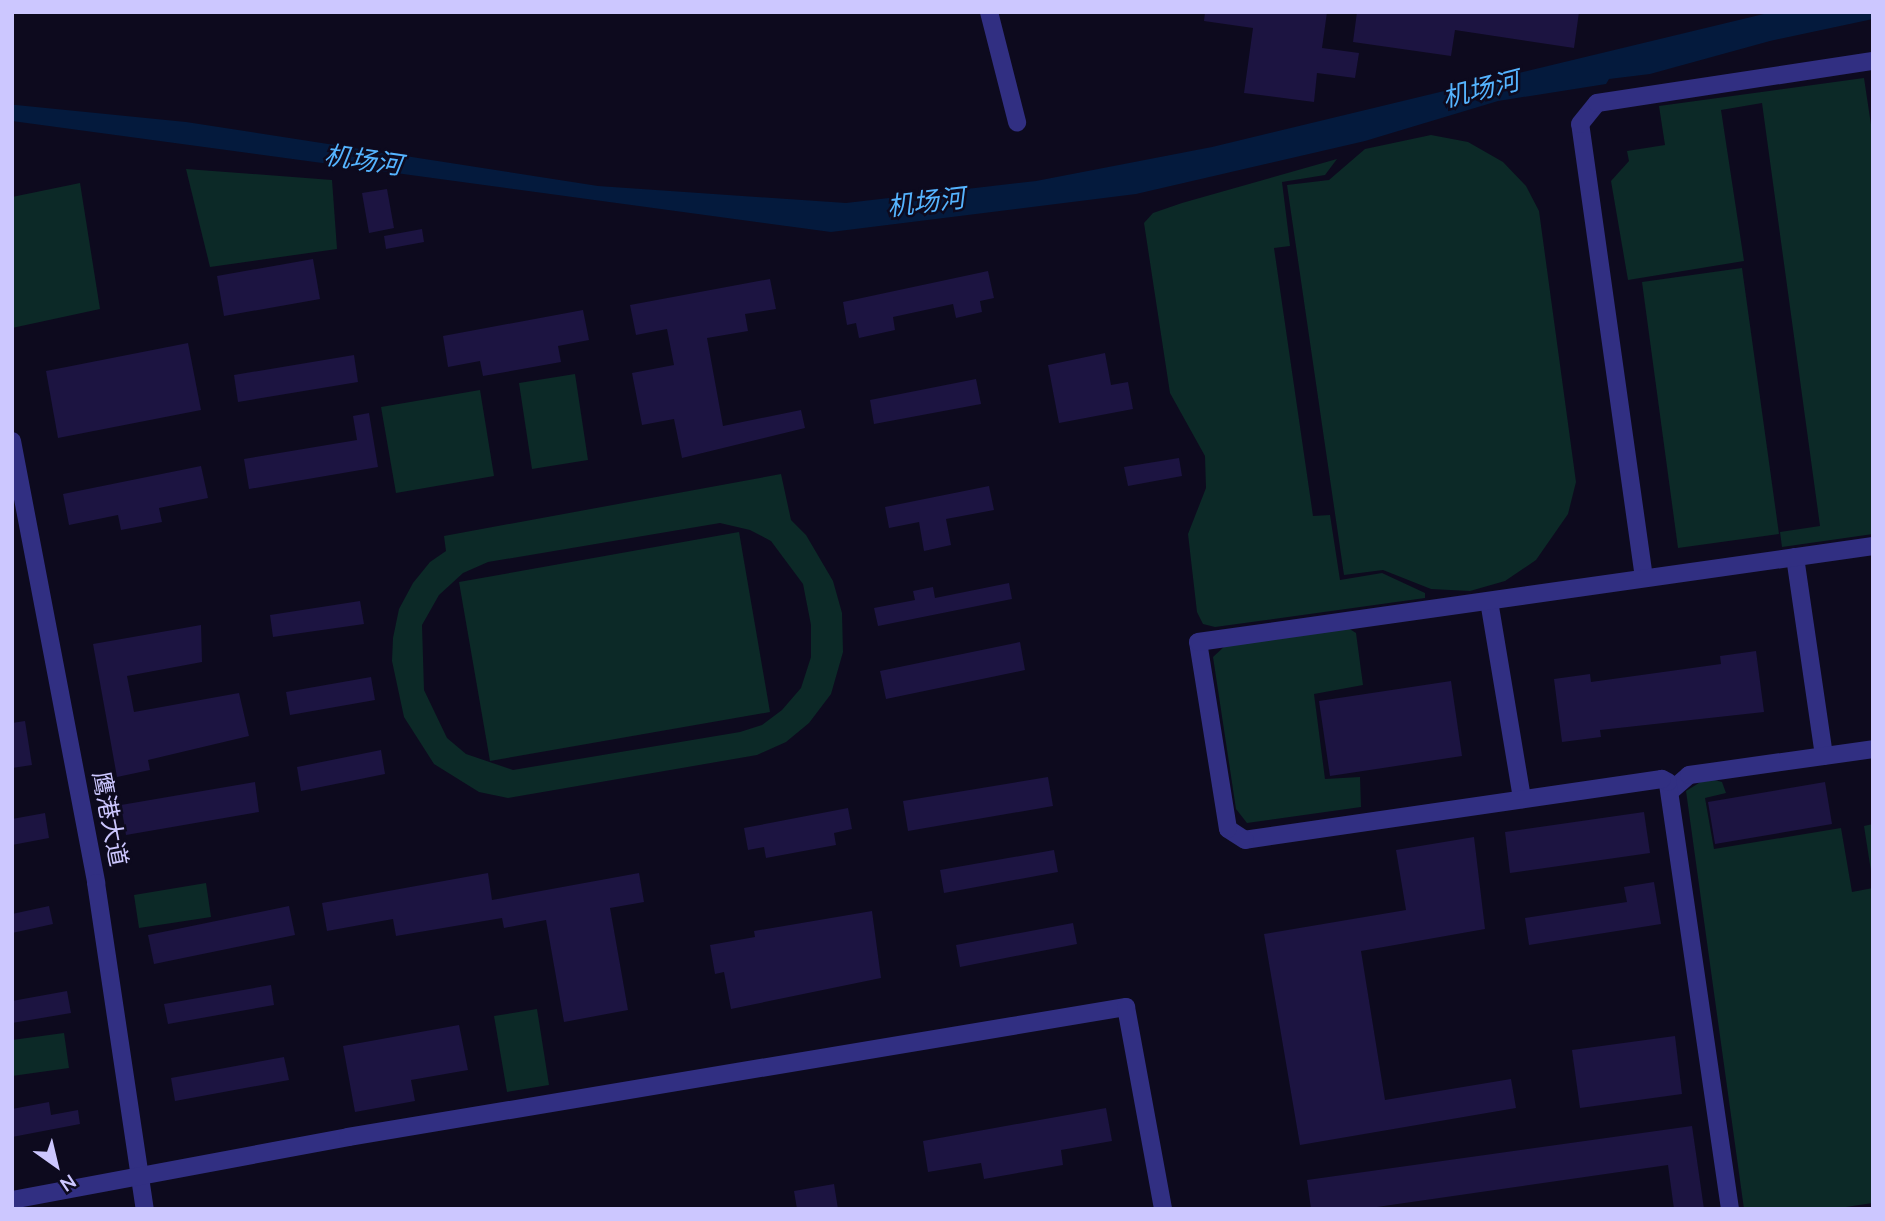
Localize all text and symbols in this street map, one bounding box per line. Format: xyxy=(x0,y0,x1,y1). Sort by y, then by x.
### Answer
water label: 机场河 xyxy=(1439,65,1523,115)
water label: 机场河 xyxy=(322,140,404,182)
water label: 机场河 xyxy=(885,183,967,223)
street label: 鹰港大道 xyxy=(86,769,132,869)
north arrow xyxy=(21,1130,91,1200)
text: N xyxy=(55,1168,81,1197)

